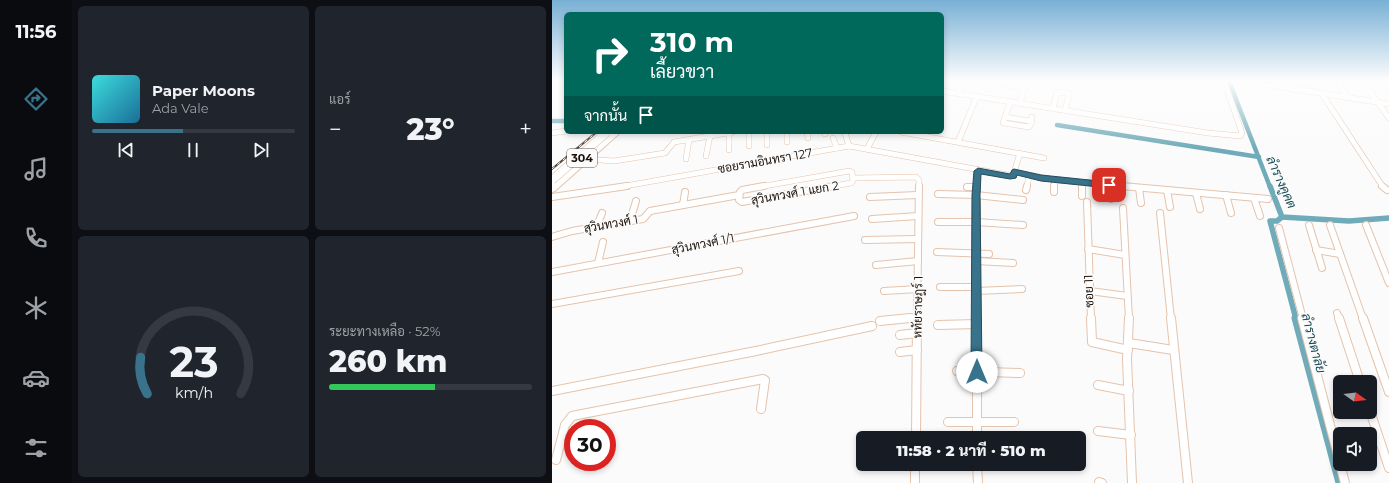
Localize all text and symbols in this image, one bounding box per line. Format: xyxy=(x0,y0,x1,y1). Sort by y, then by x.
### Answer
text: 11:56 xyxy=(15,21,57,43)
text: 310 m xyxy=(650,25,734,59)
icon: right xyxy=(584,28,636,80)
text: เลี้ยวขวา xyxy=(650,61,714,83)
text: Paper Moons xyxy=(152,81,255,100)
icon: directions xyxy=(22,85,50,113)
text: แอร์ xyxy=(329,91,350,107)
text: Ada Vale xyxy=(152,100,209,116)
icon: arrive xyxy=(635,104,657,126)
text: จากนั้น xyxy=(584,106,627,125)
text: 23° xyxy=(406,111,455,148)
text: − xyxy=(329,116,342,143)
text: + xyxy=(519,116,532,143)
icon: previous xyxy=(115,139,137,161)
icon: pause xyxy=(182,139,204,161)
icon: next xyxy=(250,139,272,161)
street label: ซอยรามอินทรา 127 xyxy=(716,145,813,176)
road number: 304 xyxy=(567,149,597,167)
water label: ลำรางคูคต xyxy=(1261,153,1301,212)
icon: music xyxy=(22,155,50,183)
pin xyxy=(1092,168,1126,202)
icon: arrive xyxy=(1098,174,1120,196)
street label: สุวินทวงศ์ 1 แยก 2 xyxy=(750,177,840,210)
street label: สุวินทวงศ์ 1 xyxy=(583,211,640,238)
icon: phone xyxy=(22,224,50,252)
street label: สุวินทวงศ์ 1/1 xyxy=(670,230,736,259)
street label: ซอย 11 xyxy=(1080,274,1097,308)
street label: หทัยราษฎร์ 1 xyxy=(909,275,927,339)
icon: climate xyxy=(22,294,50,322)
water label: ลำรางตาลัย xyxy=(1298,311,1330,375)
text: ระยะทางเหลือ · 52% xyxy=(329,323,441,339)
text: 23 xyxy=(169,337,218,387)
text: 260 km xyxy=(329,343,447,380)
position arrow xyxy=(956,351,998,393)
icon: car xyxy=(22,364,50,392)
north arrow xyxy=(1333,375,1377,419)
map controls xyxy=(1333,375,1377,471)
text: km/h xyxy=(174,384,213,402)
speed limit sign: 30 xyxy=(564,419,616,471)
button: sound xyxy=(1333,427,1377,471)
icon: filters xyxy=(22,434,50,462)
text: 11:58 · 2 นาที · 510 m xyxy=(896,441,1046,460)

